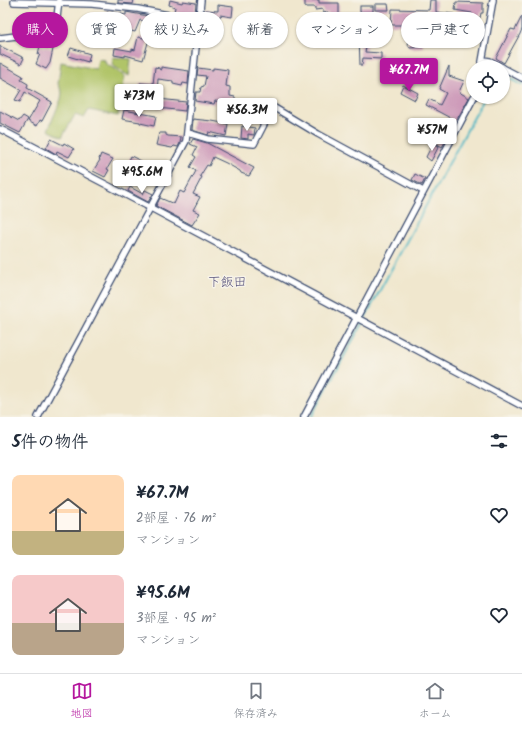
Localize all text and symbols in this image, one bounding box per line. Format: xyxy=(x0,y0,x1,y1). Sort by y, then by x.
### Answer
chip: 購入 xyxy=(12,12,68,48)
chip: 賃貸 xyxy=(76,12,132,48)
chip: 絞り込み xyxy=(140,12,224,48)
chip: 新着 xyxy=(232,12,288,48)
chip: マンション xyxy=(296,12,393,48)
chip: 一戸建て xyxy=(401,12,485,48)
pin: ¥67.7M xyxy=(376,58,442,92)
text: ¥67.7M xyxy=(389,60,429,81)
map controls xyxy=(466,60,510,104)
button: locate xyxy=(466,60,510,104)
pin: ¥73M xyxy=(115,84,163,118)
text: ¥73M xyxy=(123,86,155,107)
pin: ¥56.3M xyxy=(214,98,280,132)
text: ¥56.3M xyxy=(226,100,268,121)
pin: ¥57M xyxy=(408,118,456,152)
text: ¥57M xyxy=(417,120,447,141)
pin: ¥95.6M xyxy=(109,160,175,194)
text: ¥95.6M xyxy=(121,162,163,183)
district label: 下飯田 xyxy=(207,272,247,293)
text: 5件の物件 xyxy=(12,429,89,456)
icon: filters xyxy=(488,430,510,452)
text: ¥67.7M xyxy=(136,480,189,507)
icon: home xyxy=(44,491,92,539)
icon: heart xyxy=(488,504,510,526)
text: 2部屋 · 76 m² xyxy=(136,508,216,529)
text: マンション xyxy=(136,530,200,551)
text: ¥95.6M xyxy=(136,580,190,607)
icon: home xyxy=(44,591,92,639)
icon: heart xyxy=(488,604,510,626)
text: 3部屋 · 95 m² xyxy=(136,608,216,629)
text: マンション xyxy=(136,630,200,651)
tab: 地図 xyxy=(71,680,93,723)
tab: 保存済み xyxy=(234,680,278,723)
tab: ホーム xyxy=(419,680,451,723)

